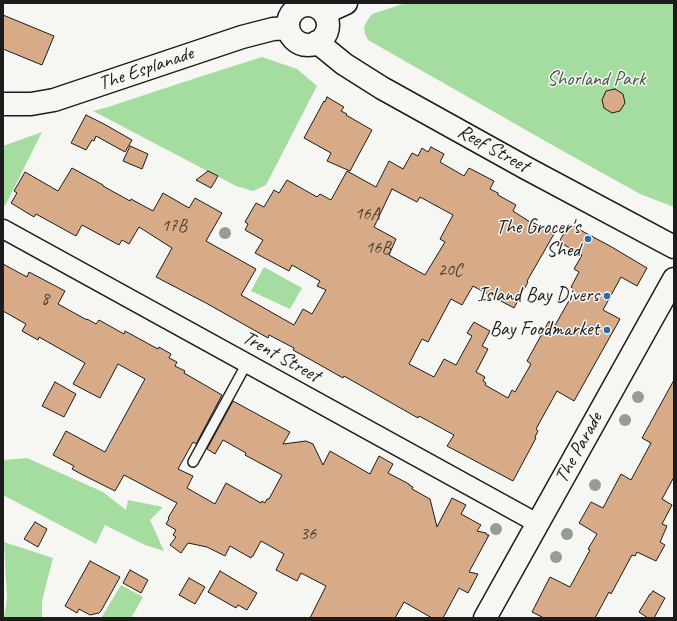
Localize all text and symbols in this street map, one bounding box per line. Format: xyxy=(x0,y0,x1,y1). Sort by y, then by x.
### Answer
street label: The Esplanade xyxy=(95,42,197,96)
park label: Shorland Park xyxy=(547,68,645,92)
street label: Reef Street xyxy=(453,120,533,178)
house number: 16A xyxy=(354,203,380,225)
house number: 17B xyxy=(161,215,187,237)
place label: The Grocer's Shed xyxy=(496,216,580,263)
marker: The Grocer's Shed xyxy=(583,234,593,244)
house number: 16B xyxy=(365,237,391,259)
house number: 20C xyxy=(438,259,462,281)
place label: Island Bay Divers xyxy=(477,284,599,308)
house number: 8 xyxy=(41,288,49,310)
marker: Island Bay Divers xyxy=(602,291,612,301)
place label: Bay Foodmarket xyxy=(490,318,599,342)
marker: Bay Foodmarket xyxy=(602,325,612,335)
street label: Trent Street xyxy=(238,326,324,388)
street label: The Parade xyxy=(550,409,608,487)
house number: 36 xyxy=(300,523,316,545)

